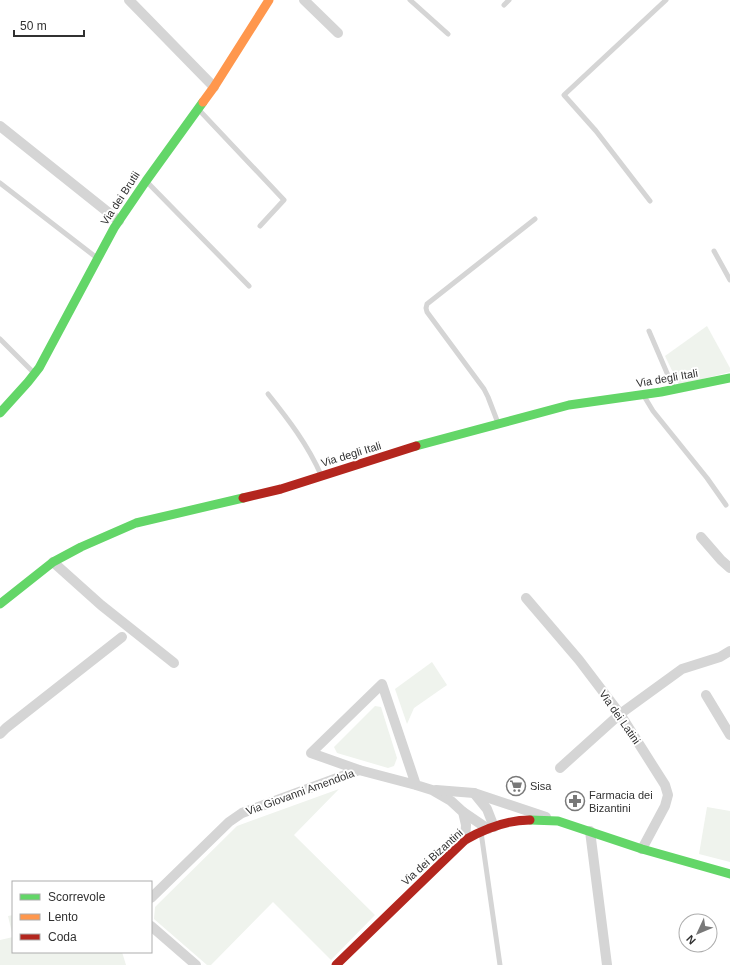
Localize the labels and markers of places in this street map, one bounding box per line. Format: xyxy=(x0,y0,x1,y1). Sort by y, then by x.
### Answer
supermarket icon: Sisa xyxy=(505,775,527,797)
place label: Sisa xyxy=(530,780,552,792)
place label: Farmacia dei Bizantini xyxy=(589,789,653,814)
pharmacy icon: Farmacia dei Bizantini xyxy=(564,790,586,812)

